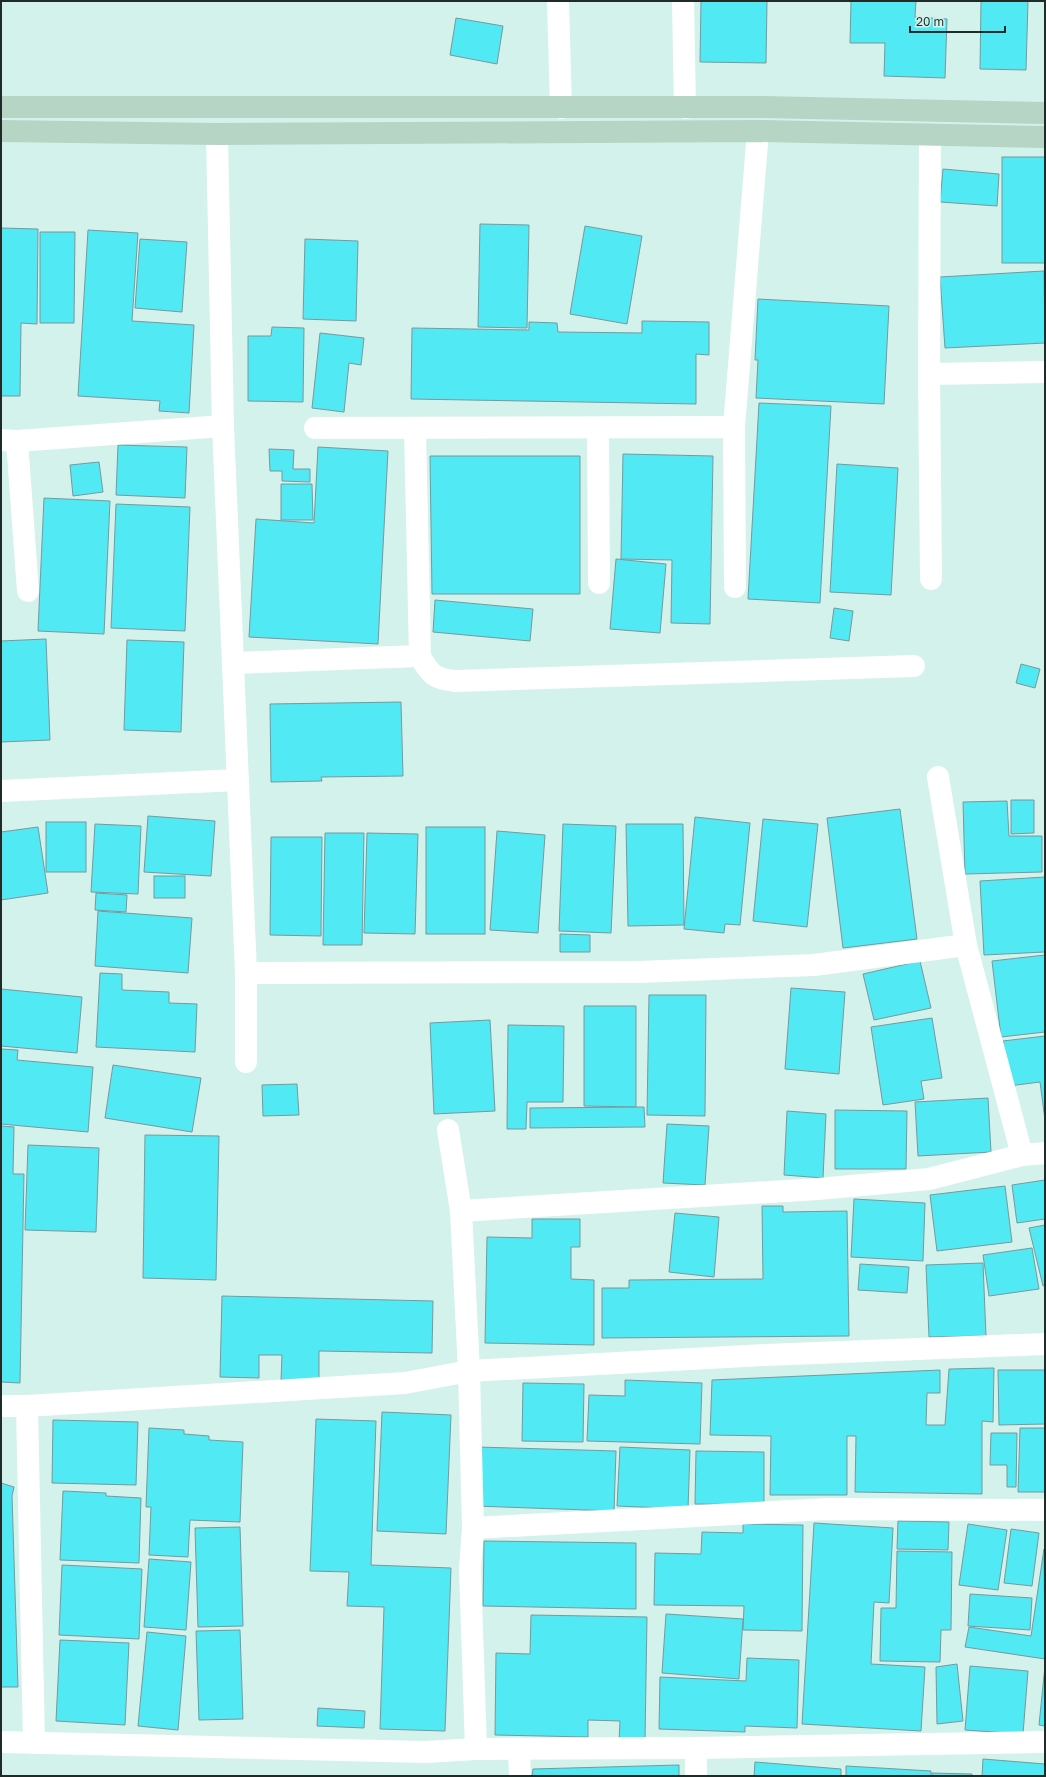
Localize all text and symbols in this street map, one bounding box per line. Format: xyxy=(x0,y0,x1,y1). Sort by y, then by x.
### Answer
scale bar xyxy=(910,8,1005,34)
text: 20 m xyxy=(916,14,944,29)

